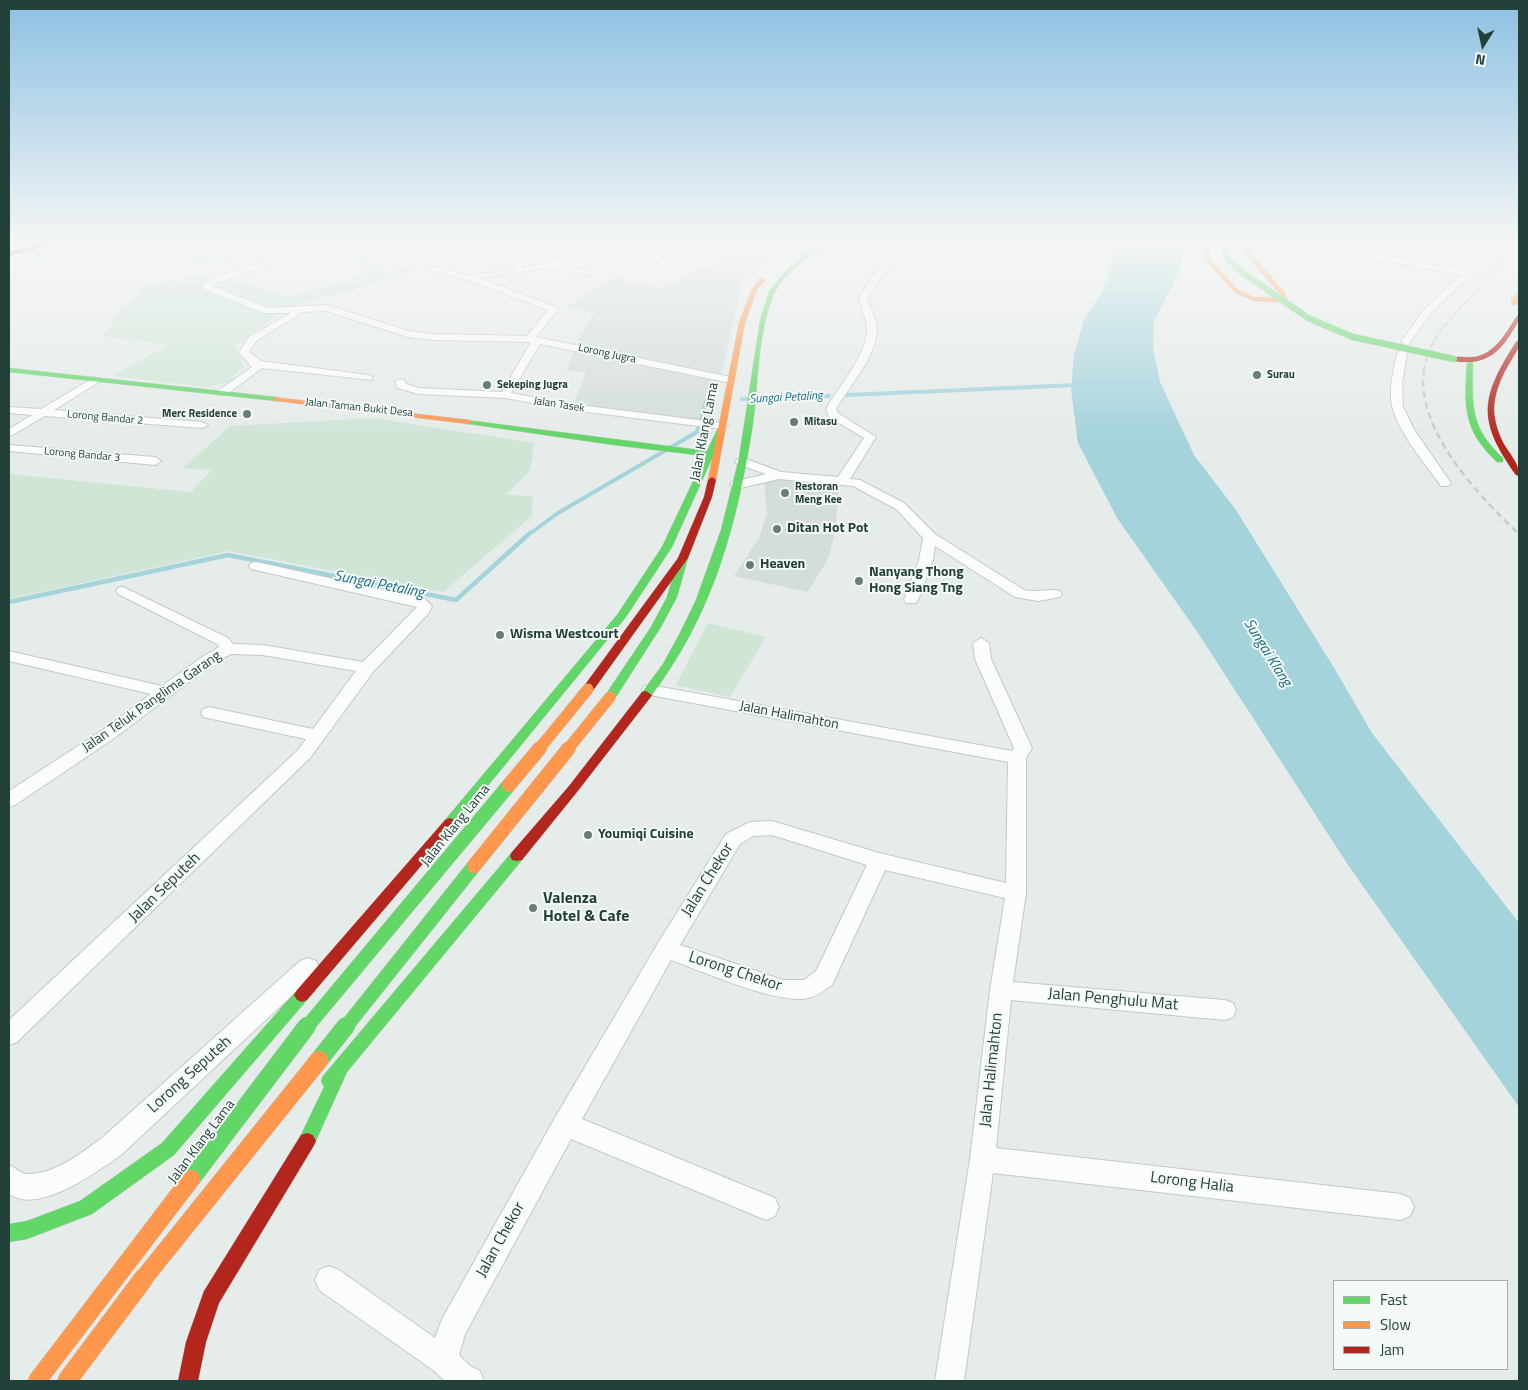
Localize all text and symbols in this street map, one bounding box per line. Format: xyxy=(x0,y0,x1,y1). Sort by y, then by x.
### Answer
north arrow xyxy=(1458,20,1508,70)
text: N xyxy=(1474,49,1487,71)
street label: Lorong Jugra xyxy=(577,341,637,367)
place label: Surau xyxy=(1267,368,1295,382)
marker: Surau xyxy=(1251,369,1263,381)
place label: Sekeping Jugra xyxy=(497,378,568,392)
marker: Sekeping Jugra xyxy=(481,379,493,391)
street label: Jalan Klang Lama xyxy=(687,381,723,483)
water label: Sungai Petaling xyxy=(749,389,823,407)
street label: Jalan Tasek xyxy=(533,394,585,416)
street label: Jalan Taman Bukit Desa xyxy=(304,396,414,420)
place label: Merc Residence xyxy=(162,407,237,421)
street label: Lorong Bandar 2 xyxy=(66,408,144,428)
marker: Merc Residence xyxy=(241,408,253,420)
place label: Mitasu xyxy=(804,415,837,429)
marker: Mitasu xyxy=(788,416,800,428)
street label: Lorong Bandar 3 xyxy=(43,445,121,465)
place label: Restoran Meng Kee xyxy=(795,480,842,506)
marker: Restoran Meng Kee xyxy=(779,487,791,499)
place label: Ditan Hot Pot xyxy=(787,521,868,537)
marker: Ditan Hot Pot xyxy=(771,523,783,535)
place label: Heaven xyxy=(760,557,805,573)
marker: Heaven xyxy=(744,559,756,571)
place label: Nanyang Thong Hong Siang Tng xyxy=(869,565,964,598)
water label: Sungai Petaling xyxy=(332,567,426,603)
marker: Nanyang Thong Hong Siang Tng xyxy=(853,575,865,587)
water label: Sungai Klang xyxy=(1239,616,1295,690)
place label: Wisma Westcourt xyxy=(510,627,618,643)
marker: Wisma Westcourt xyxy=(494,629,506,641)
street label: Jalan Teluk Panglima Garang xyxy=(79,648,225,756)
street label: Jalan Halimahton xyxy=(738,698,840,734)
street label: Jalan Klang Lama xyxy=(418,782,494,870)
place label: Youmiqi Cuisine xyxy=(598,827,694,843)
marker: Youmiqi Cuisine xyxy=(582,829,594,841)
street label: Jalan Chekor xyxy=(678,840,738,920)
street label: Jalan Seputeh xyxy=(125,849,205,927)
place label: Valenza Hotel & Cafe xyxy=(543,889,629,927)
marker: Valenza Hotel & Cafe xyxy=(527,902,539,914)
street label: Lorong Chekor xyxy=(686,948,784,996)
street label: Jalan Penghulu Mat xyxy=(1047,985,1179,1015)
street label: Jalan Halimahton xyxy=(976,1012,1008,1128)
street label: Lorong Seputeh xyxy=(144,1032,236,1118)
street label: Jalan Klang Lama xyxy=(165,1097,239,1187)
street label: Lorong Halia xyxy=(1149,1168,1235,1198)
street label: Jalan Chekor xyxy=(472,1199,530,1281)
legend xyxy=(1333,1280,1508,1370)
text: Fast xyxy=(1380,1288,1407,1311)
text: Slow xyxy=(1380,1313,1411,1336)
text: Jam xyxy=(1380,1338,1404,1361)

